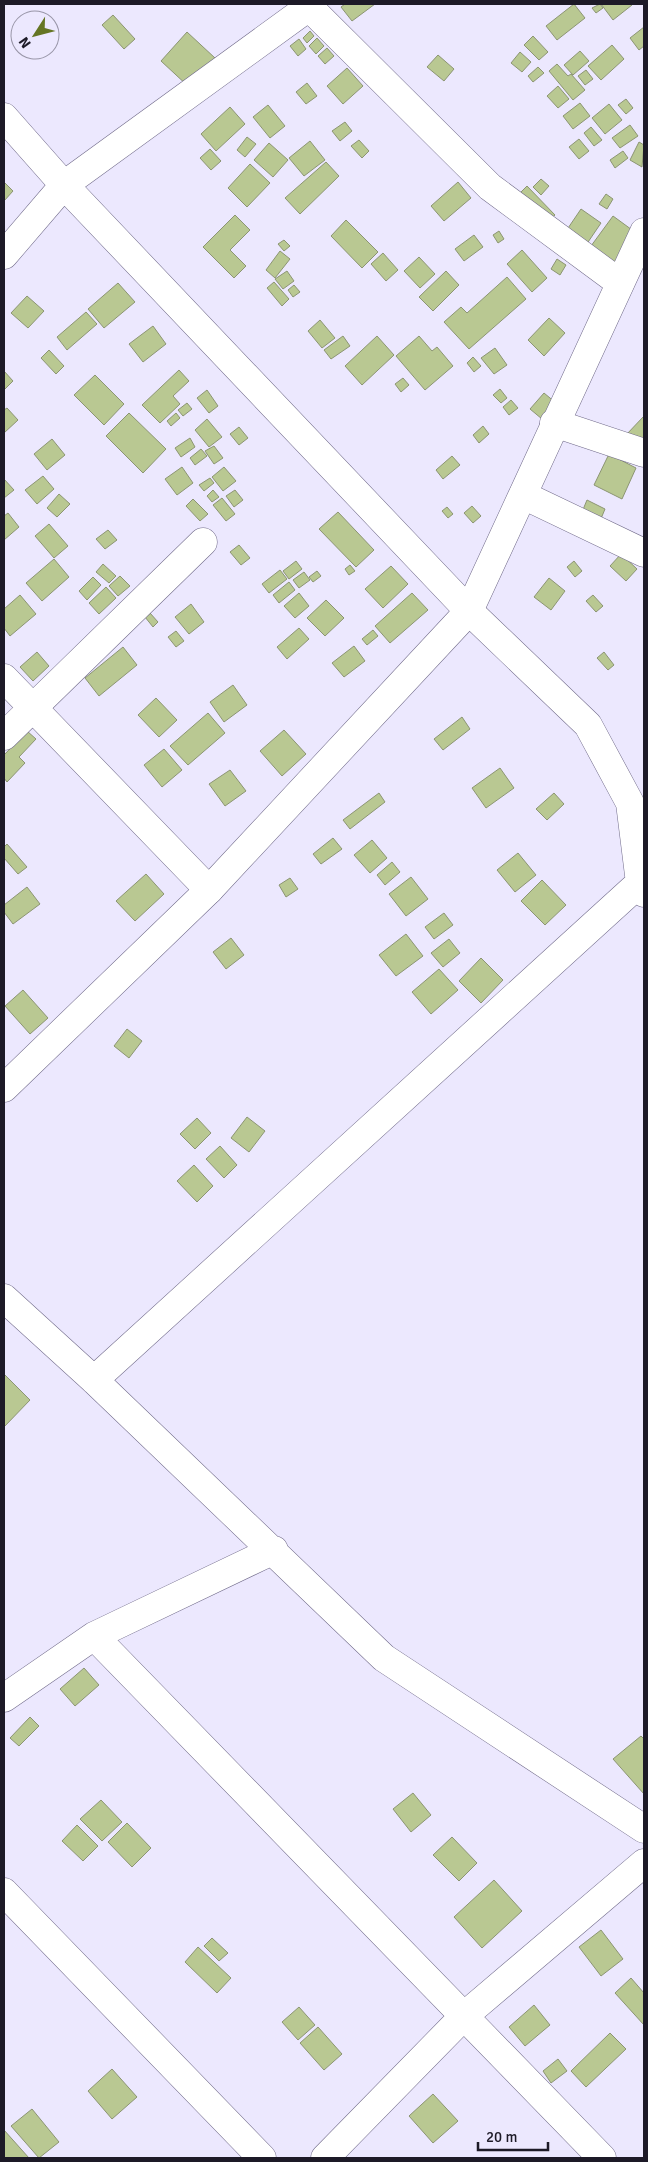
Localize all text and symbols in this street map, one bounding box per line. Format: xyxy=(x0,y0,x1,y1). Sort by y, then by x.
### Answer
north arrow xyxy=(10,10,60,60)
text: N xyxy=(15,33,35,51)
scale bar xyxy=(478,2120,548,2152)
text: 20 m xyxy=(486,2128,517,2146)

